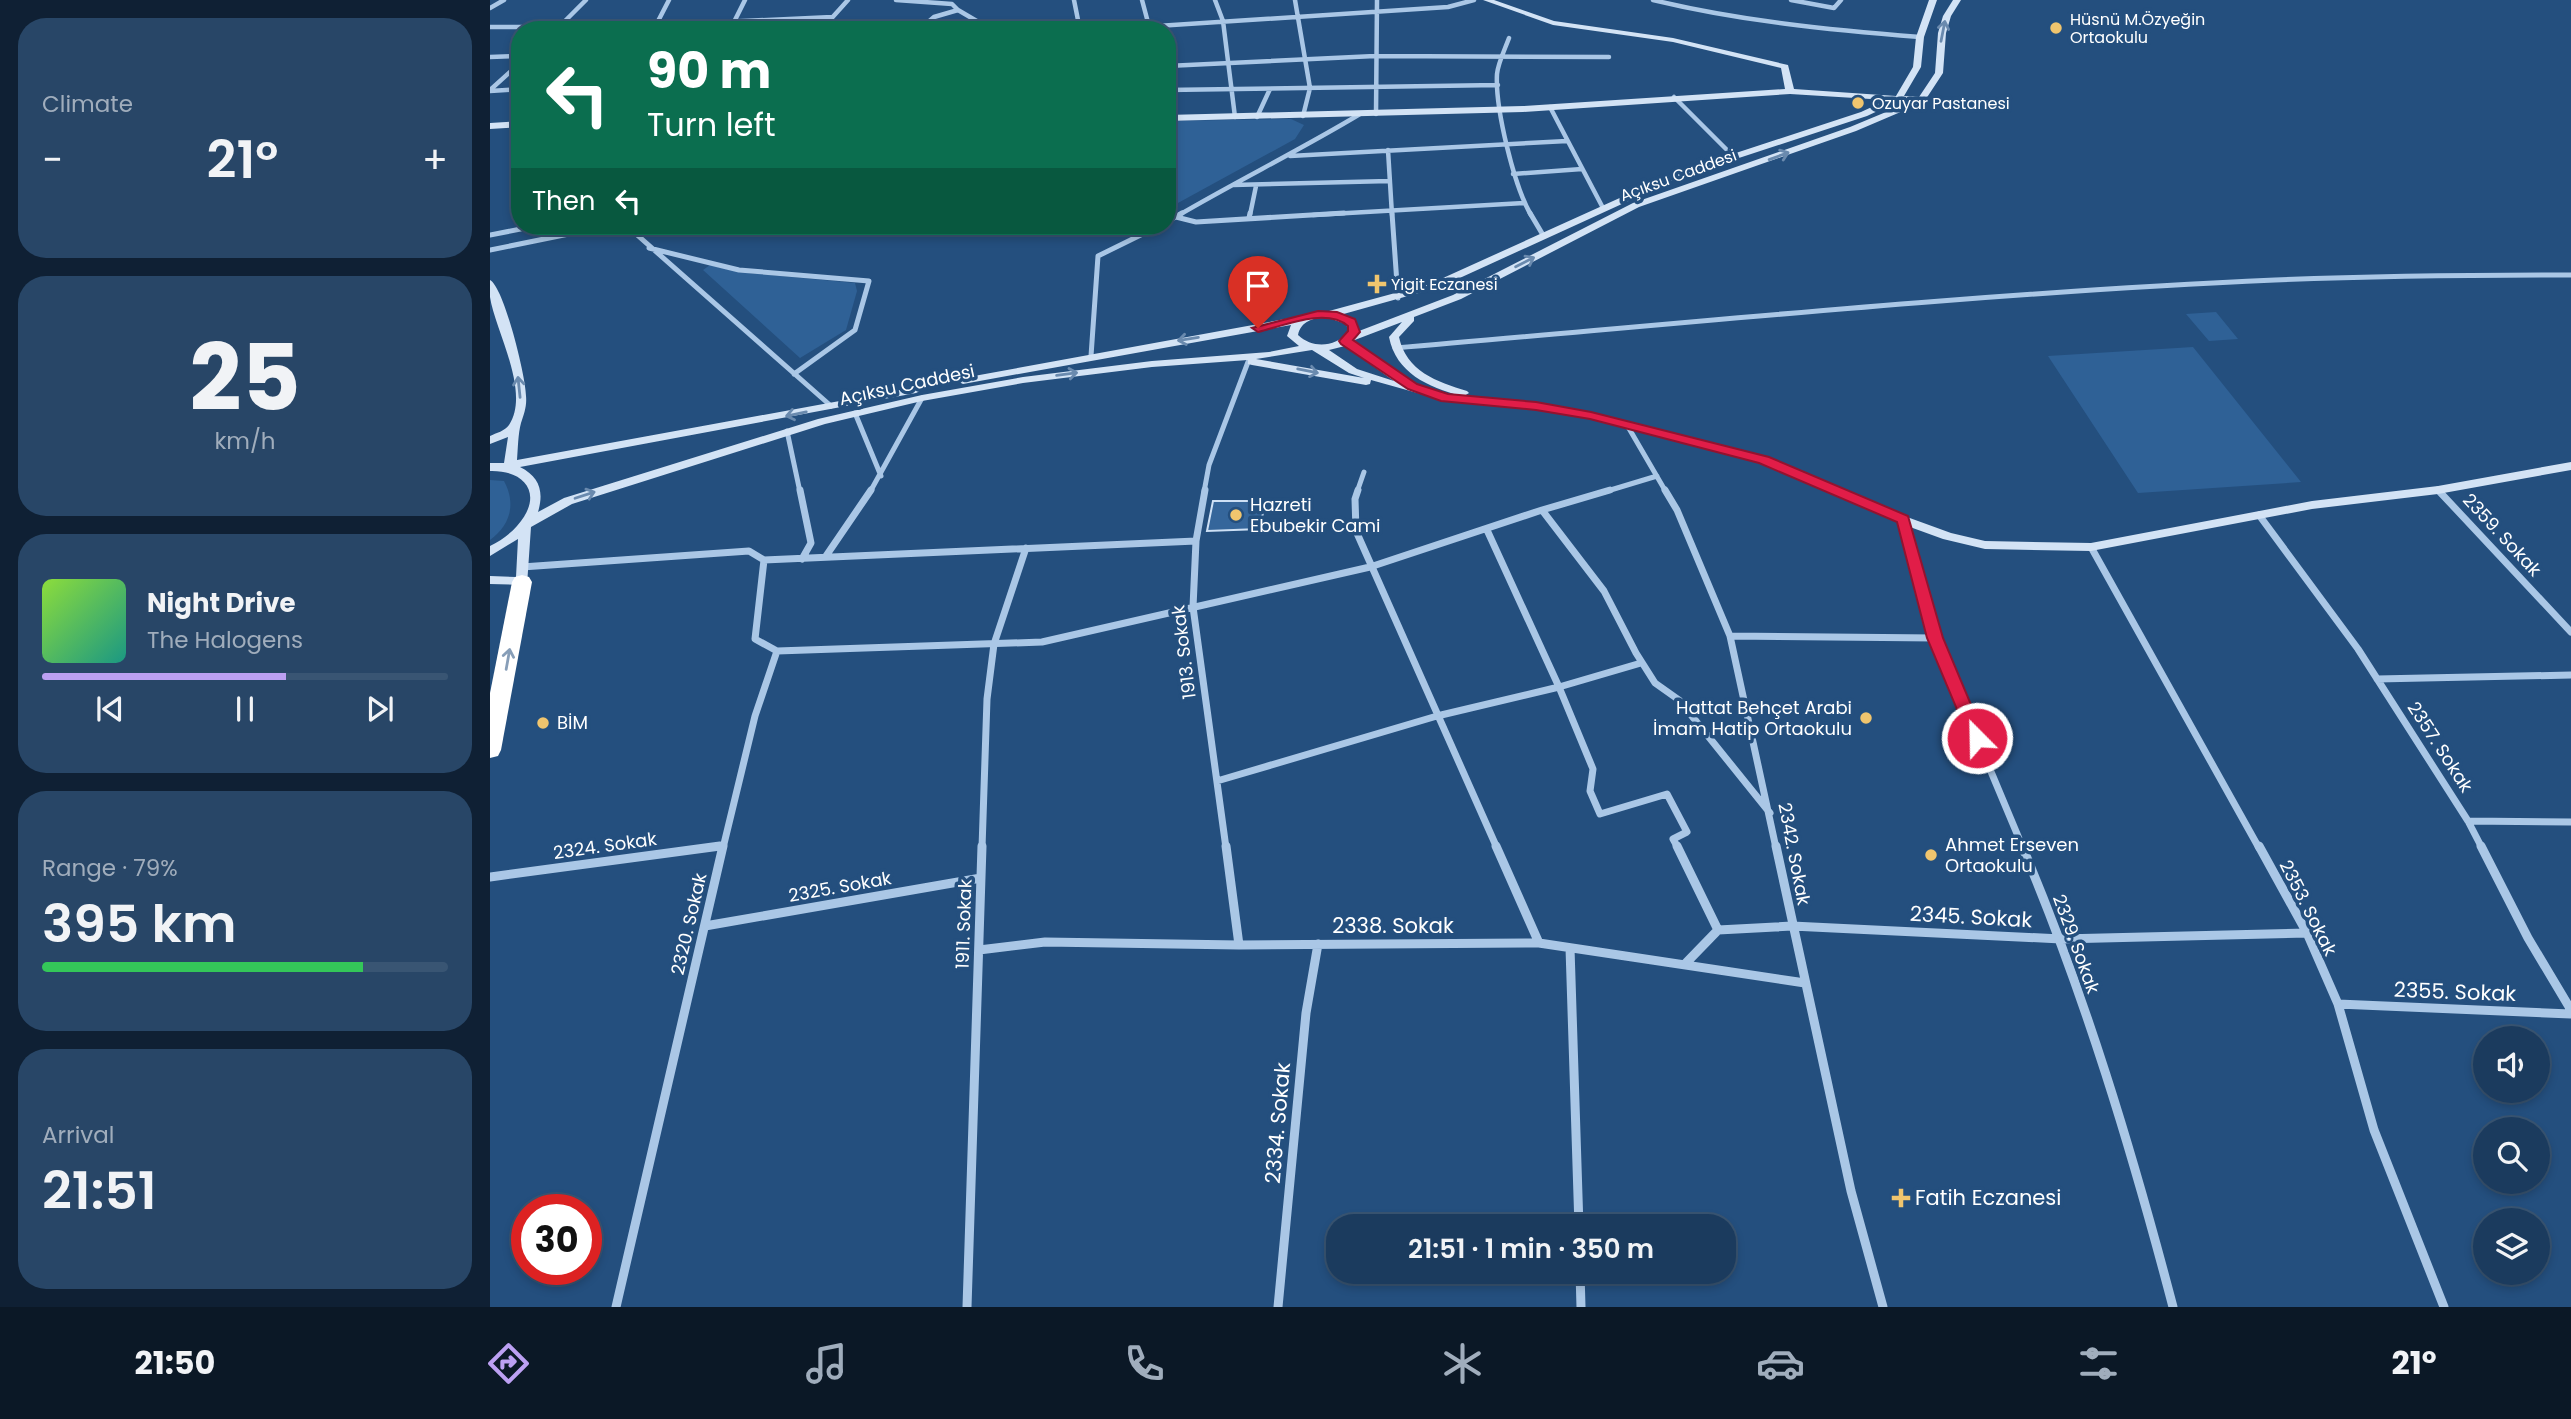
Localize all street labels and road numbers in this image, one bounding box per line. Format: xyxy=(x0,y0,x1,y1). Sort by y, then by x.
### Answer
street label: Açıksu Caddesi xyxy=(1617,144,1740,207)
street label: Açıksu Caddesi xyxy=(837,358,977,411)
street label: 2359. Sokak xyxy=(2457,488,2548,582)
street label: 1913. Sokak xyxy=(1165,603,1202,701)
street label: 2357. Sokak xyxy=(2402,697,2479,798)
street label: 2342. Sokak xyxy=(1772,800,1817,908)
street label: 2324. Sokak xyxy=(552,826,659,865)
street label: 2353. Sokak xyxy=(2274,856,2344,961)
street label: 2325. Sokak xyxy=(787,865,894,908)
street label: 2320. Sokak xyxy=(665,870,713,977)
street label: 1911. Sokak xyxy=(949,878,978,969)
street label: 2329. Sokak xyxy=(2047,891,2106,998)
street label: 2345. Sokak xyxy=(1909,899,2033,934)
street label: 2338. Sokak xyxy=(1332,911,1454,940)
street label: 2355. Sokak xyxy=(2393,975,2517,1008)
street label: 2334. Sokak xyxy=(1258,1061,1297,1185)

